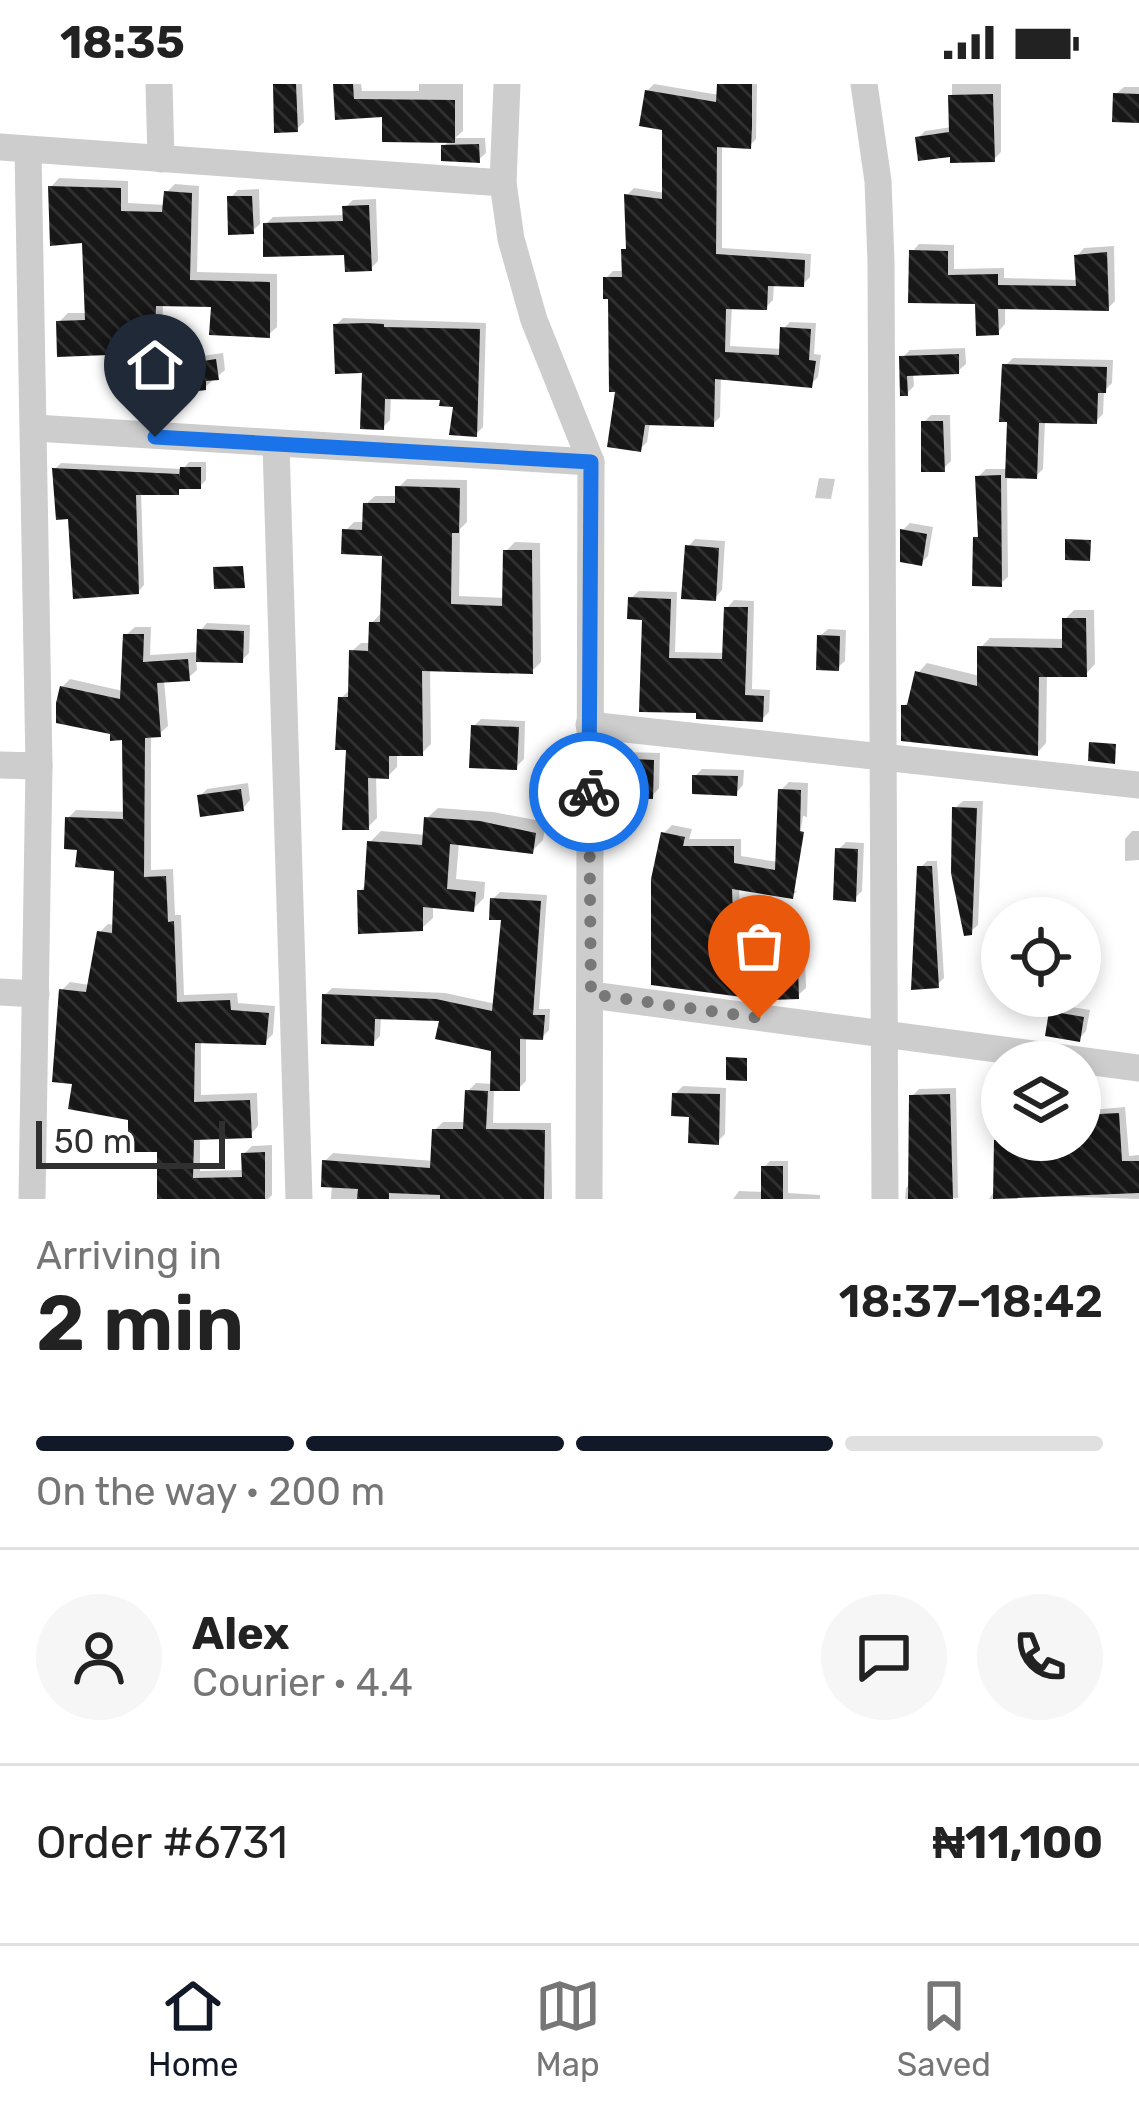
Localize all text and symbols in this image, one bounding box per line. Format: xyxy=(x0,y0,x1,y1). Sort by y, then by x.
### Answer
text: 18:35 xyxy=(60,16,185,69)
pin xyxy=(104,314,206,437)
icon: home xyxy=(122,332,188,398)
courier xyxy=(529,732,649,852)
icon: bike xyxy=(556,759,622,825)
pin xyxy=(708,895,810,1018)
map controls xyxy=(981,897,1101,1161)
button: locate xyxy=(981,897,1101,1017)
icon: bag xyxy=(726,913,792,979)
button: layers xyxy=(981,1041,1101,1161)
scale bar xyxy=(36,1115,225,1168)
text: 50 m xyxy=(54,1122,132,1161)
text: Arriving in xyxy=(36,1233,222,1279)
text: 18:37–18:42 xyxy=(839,1275,1103,1328)
text: 2 min xyxy=(36,1277,244,1370)
text: On the way · 200 m xyxy=(36,1469,385,1515)
button: person xyxy=(36,1594,162,1720)
button: chat xyxy=(821,1594,947,1720)
button: phone xyxy=(977,1594,1103,1720)
text: Alex xyxy=(192,1607,290,1660)
text: Courier · 4.4 xyxy=(192,1660,413,1706)
text: Order #6731 xyxy=(36,1816,288,1869)
text: ₦11,100 xyxy=(933,1816,1103,1869)
tab: Home xyxy=(148,1973,238,2084)
tab: Map xyxy=(535,1973,601,2084)
tab: Saved xyxy=(897,1973,991,2084)

